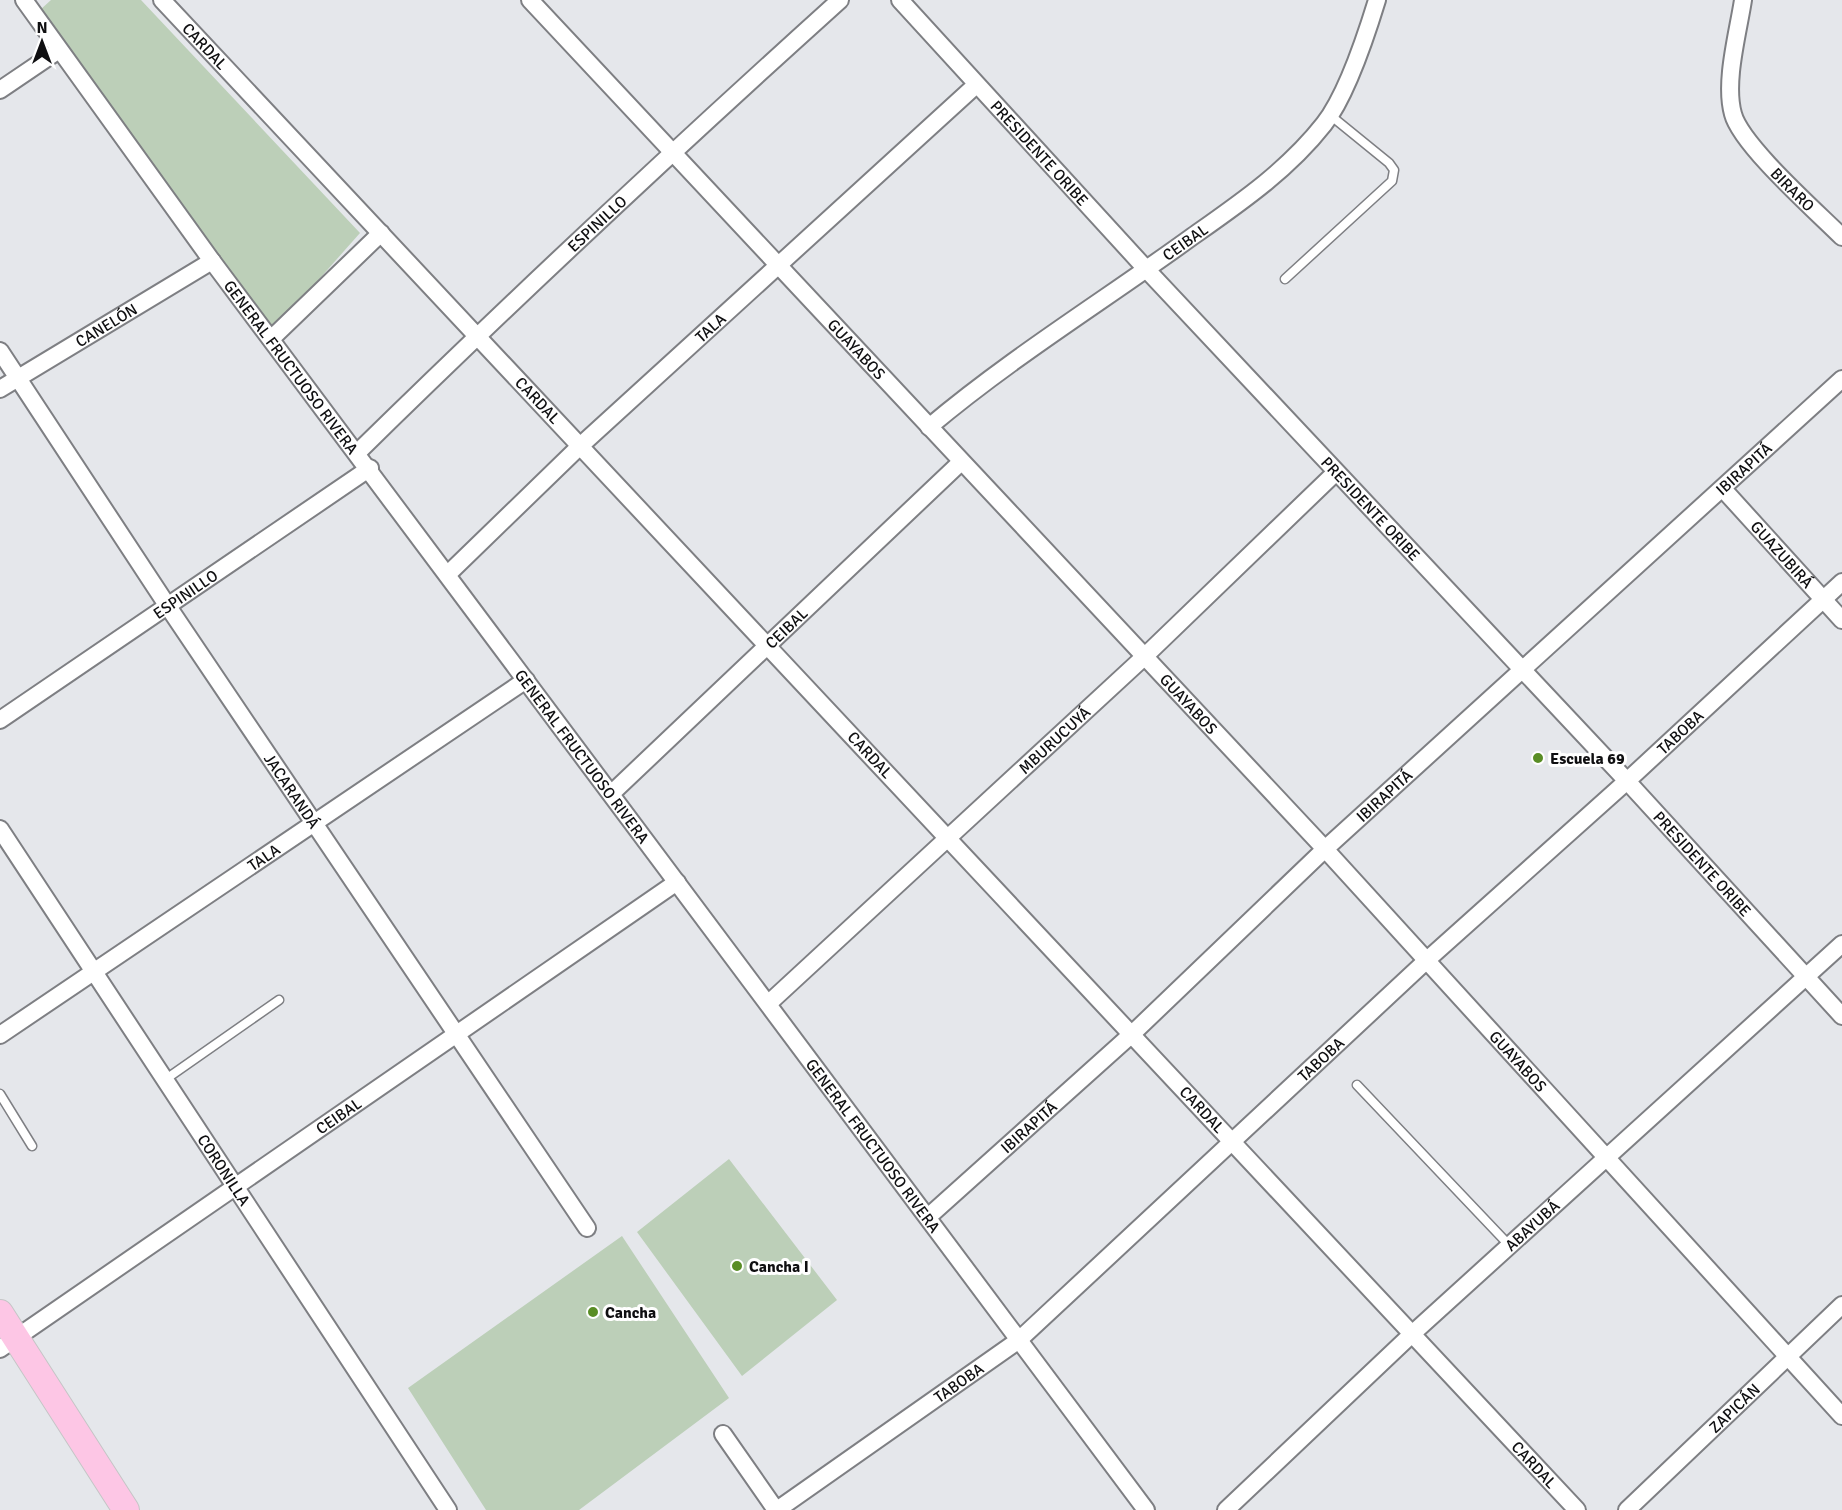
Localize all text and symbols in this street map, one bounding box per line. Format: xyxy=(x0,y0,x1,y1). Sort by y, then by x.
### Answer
north arrow xyxy=(12,12,72,72)
text: N xyxy=(36,18,48,38)
street label: CARDAL xyxy=(178,19,231,74)
street label: PRESIDENTE ORIBE xyxy=(986,97,1092,210)
street label: BIRARO xyxy=(1766,164,1818,216)
street label: ESPINILLO xyxy=(564,192,631,257)
street label: CEIBAL xyxy=(1159,220,1212,266)
street label: GENERAL FRUCTUOSO RIVERA xyxy=(219,277,362,459)
street label: CANELÓN xyxy=(72,299,141,352)
street label: TALA xyxy=(691,309,731,347)
street label: GUAYABOS xyxy=(823,315,889,384)
street label: CARDAL xyxy=(510,373,564,428)
street label: IBIRAPITÁ xyxy=(1712,439,1777,500)
street label: PRESIDENTE ORIBE xyxy=(1316,453,1424,565)
street label: GUAZUBIRÁ xyxy=(1746,517,1817,593)
street label: ESPINILLO xyxy=(149,566,222,624)
street label: CEIBAL xyxy=(761,604,812,653)
street label: GENERAL FRUCTUOSO RIVERA xyxy=(510,666,653,848)
street label: GUAYABOS xyxy=(1155,670,1221,739)
street label: MBURUCUYÁ xyxy=(1015,702,1095,779)
street label: TABOBA xyxy=(1653,706,1708,759)
street label: CARDAL xyxy=(843,727,897,783)
place label: Escuela 69 xyxy=(1550,749,1625,769)
street label: JACARANDÁ xyxy=(259,750,324,833)
marker: Escuela 69 xyxy=(1531,751,1545,765)
street label: IBIRAPITÁ xyxy=(1352,765,1417,827)
street label: PRESIDENTE ORIBE xyxy=(1649,807,1755,921)
street label: TALA xyxy=(244,840,284,876)
street label: GUAYABOS xyxy=(1485,1027,1551,1096)
street label: TABOBA xyxy=(1294,1033,1349,1086)
street label: GENERAL FRUCTUOSO RIVERA xyxy=(801,1055,944,1237)
street label: CARDAL xyxy=(1175,1082,1229,1138)
street label: CEIBAL xyxy=(312,1094,366,1139)
street label: IBIRAPITÁ xyxy=(997,1097,1062,1158)
street label: CORONILLA xyxy=(193,1131,254,1210)
street label: ABAYUBÁ xyxy=(1501,1196,1564,1256)
place label: Cancha I xyxy=(749,1257,809,1277)
marker: Cancha I xyxy=(730,1259,744,1273)
place label: Cancha xyxy=(605,1303,656,1323)
marker: Cancha xyxy=(586,1305,600,1319)
street label: TABOBA xyxy=(930,1359,988,1408)
street label: ZAPICÁN xyxy=(1705,1380,1764,1438)
street label: CARDAL xyxy=(1507,1437,1561,1493)

